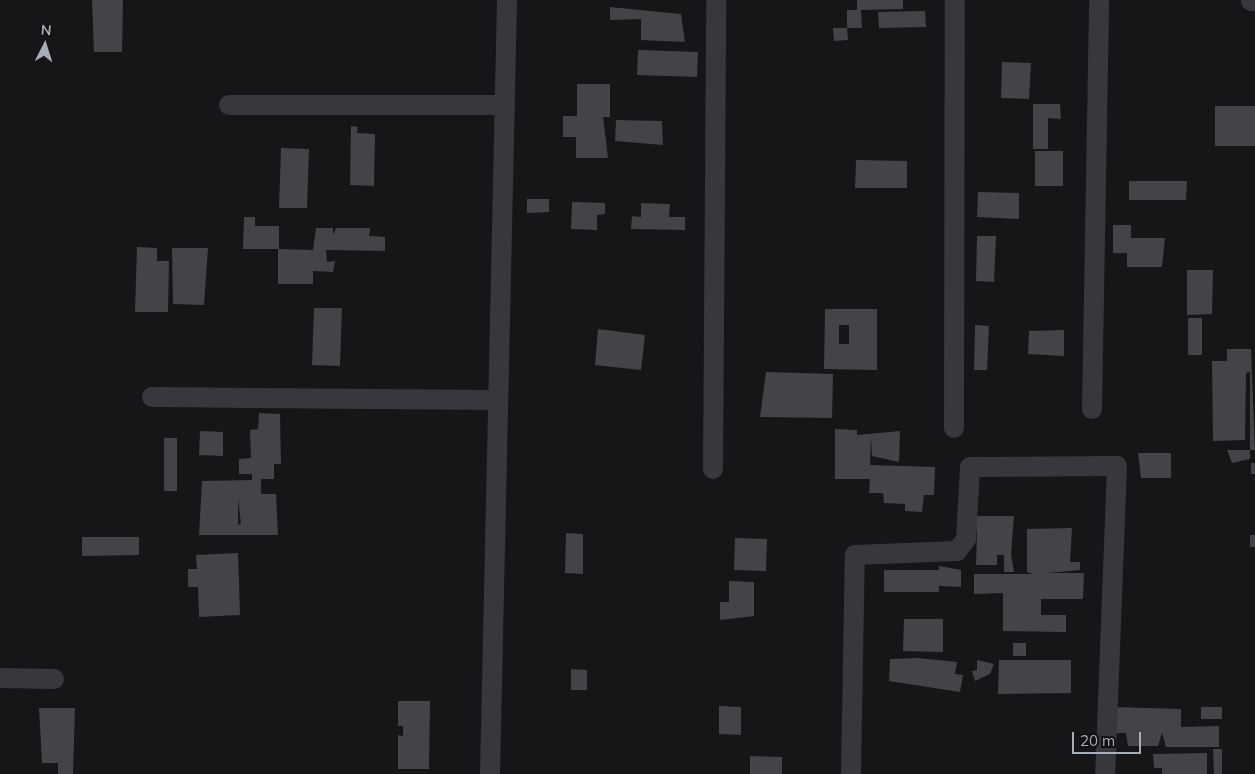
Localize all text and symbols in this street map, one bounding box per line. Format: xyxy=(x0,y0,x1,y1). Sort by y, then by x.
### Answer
north arrow xyxy=(20,20,70,70)
text: N xyxy=(40,21,52,39)
scale bar xyxy=(1075,722,1144,754)
text: 20 m xyxy=(1080,731,1115,750)

